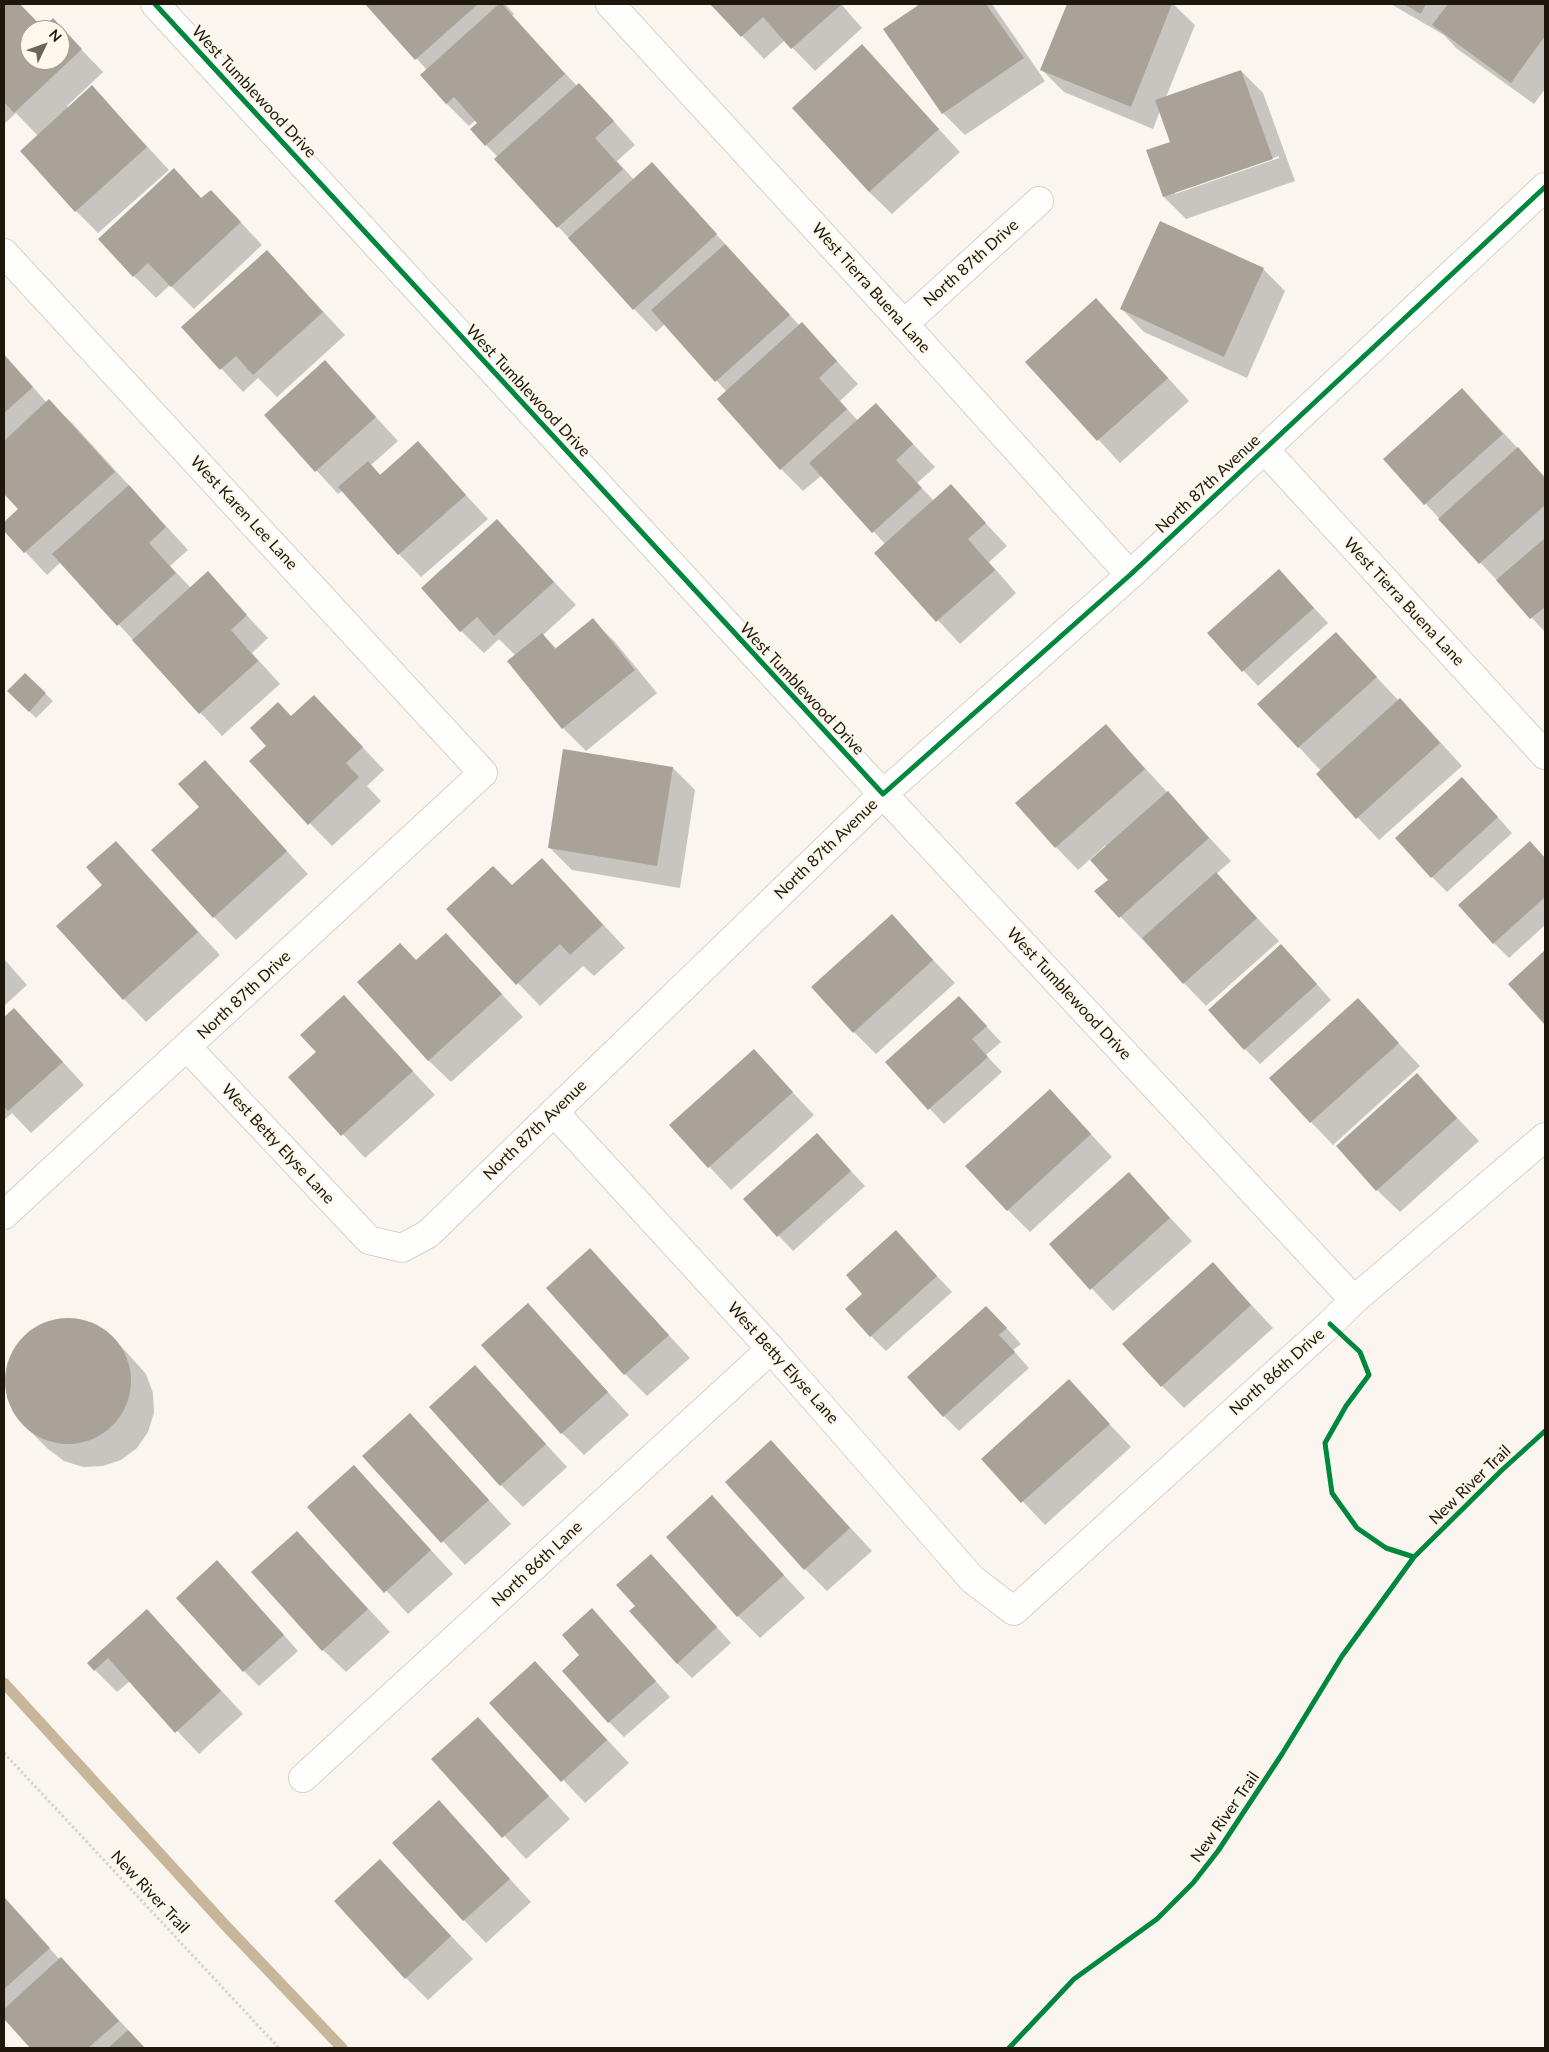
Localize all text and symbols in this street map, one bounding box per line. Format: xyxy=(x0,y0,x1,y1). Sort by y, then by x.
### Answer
north arrow xyxy=(20,20,70,70)
street label: West Tumblewood Drive xyxy=(188,22,320,162)
text: N xyxy=(46,26,66,45)
street label: North 87th Drive xyxy=(920,215,1022,311)
street label: West Tierra Buena Lane xyxy=(808,219,934,357)
street label: West Tumblewood Drive xyxy=(462,321,594,461)
street label: North 87th Avenue xyxy=(1152,431,1264,537)
street label: West Karen Lee Lane xyxy=(186,452,302,574)
street label: West Tierra Buena Lane xyxy=(1340,534,1468,670)
street label: West Tumblewood Drive xyxy=(736,619,868,759)
street label: North 87th Avenue xyxy=(770,795,882,903)
street label: West Tumblewood Drive xyxy=(1003,924,1135,1064)
street label: North 87th Drive xyxy=(193,947,295,1043)
street label: North 87th Avenue xyxy=(479,1076,591,1184)
street label: West Betty Elyse Lane xyxy=(218,1080,338,1208)
street label: West Betty Elyse Lane xyxy=(723,1298,843,1428)
street label: North 86th Drive xyxy=(1226,1324,1328,1420)
street label: New River Trail xyxy=(1425,1441,1515,1529)
street label: North 86th Lane xyxy=(488,1517,586,1611)
street label: New River Trail xyxy=(1187,1768,1263,1866)
street label: New River Trail xyxy=(107,1847,193,1937)

